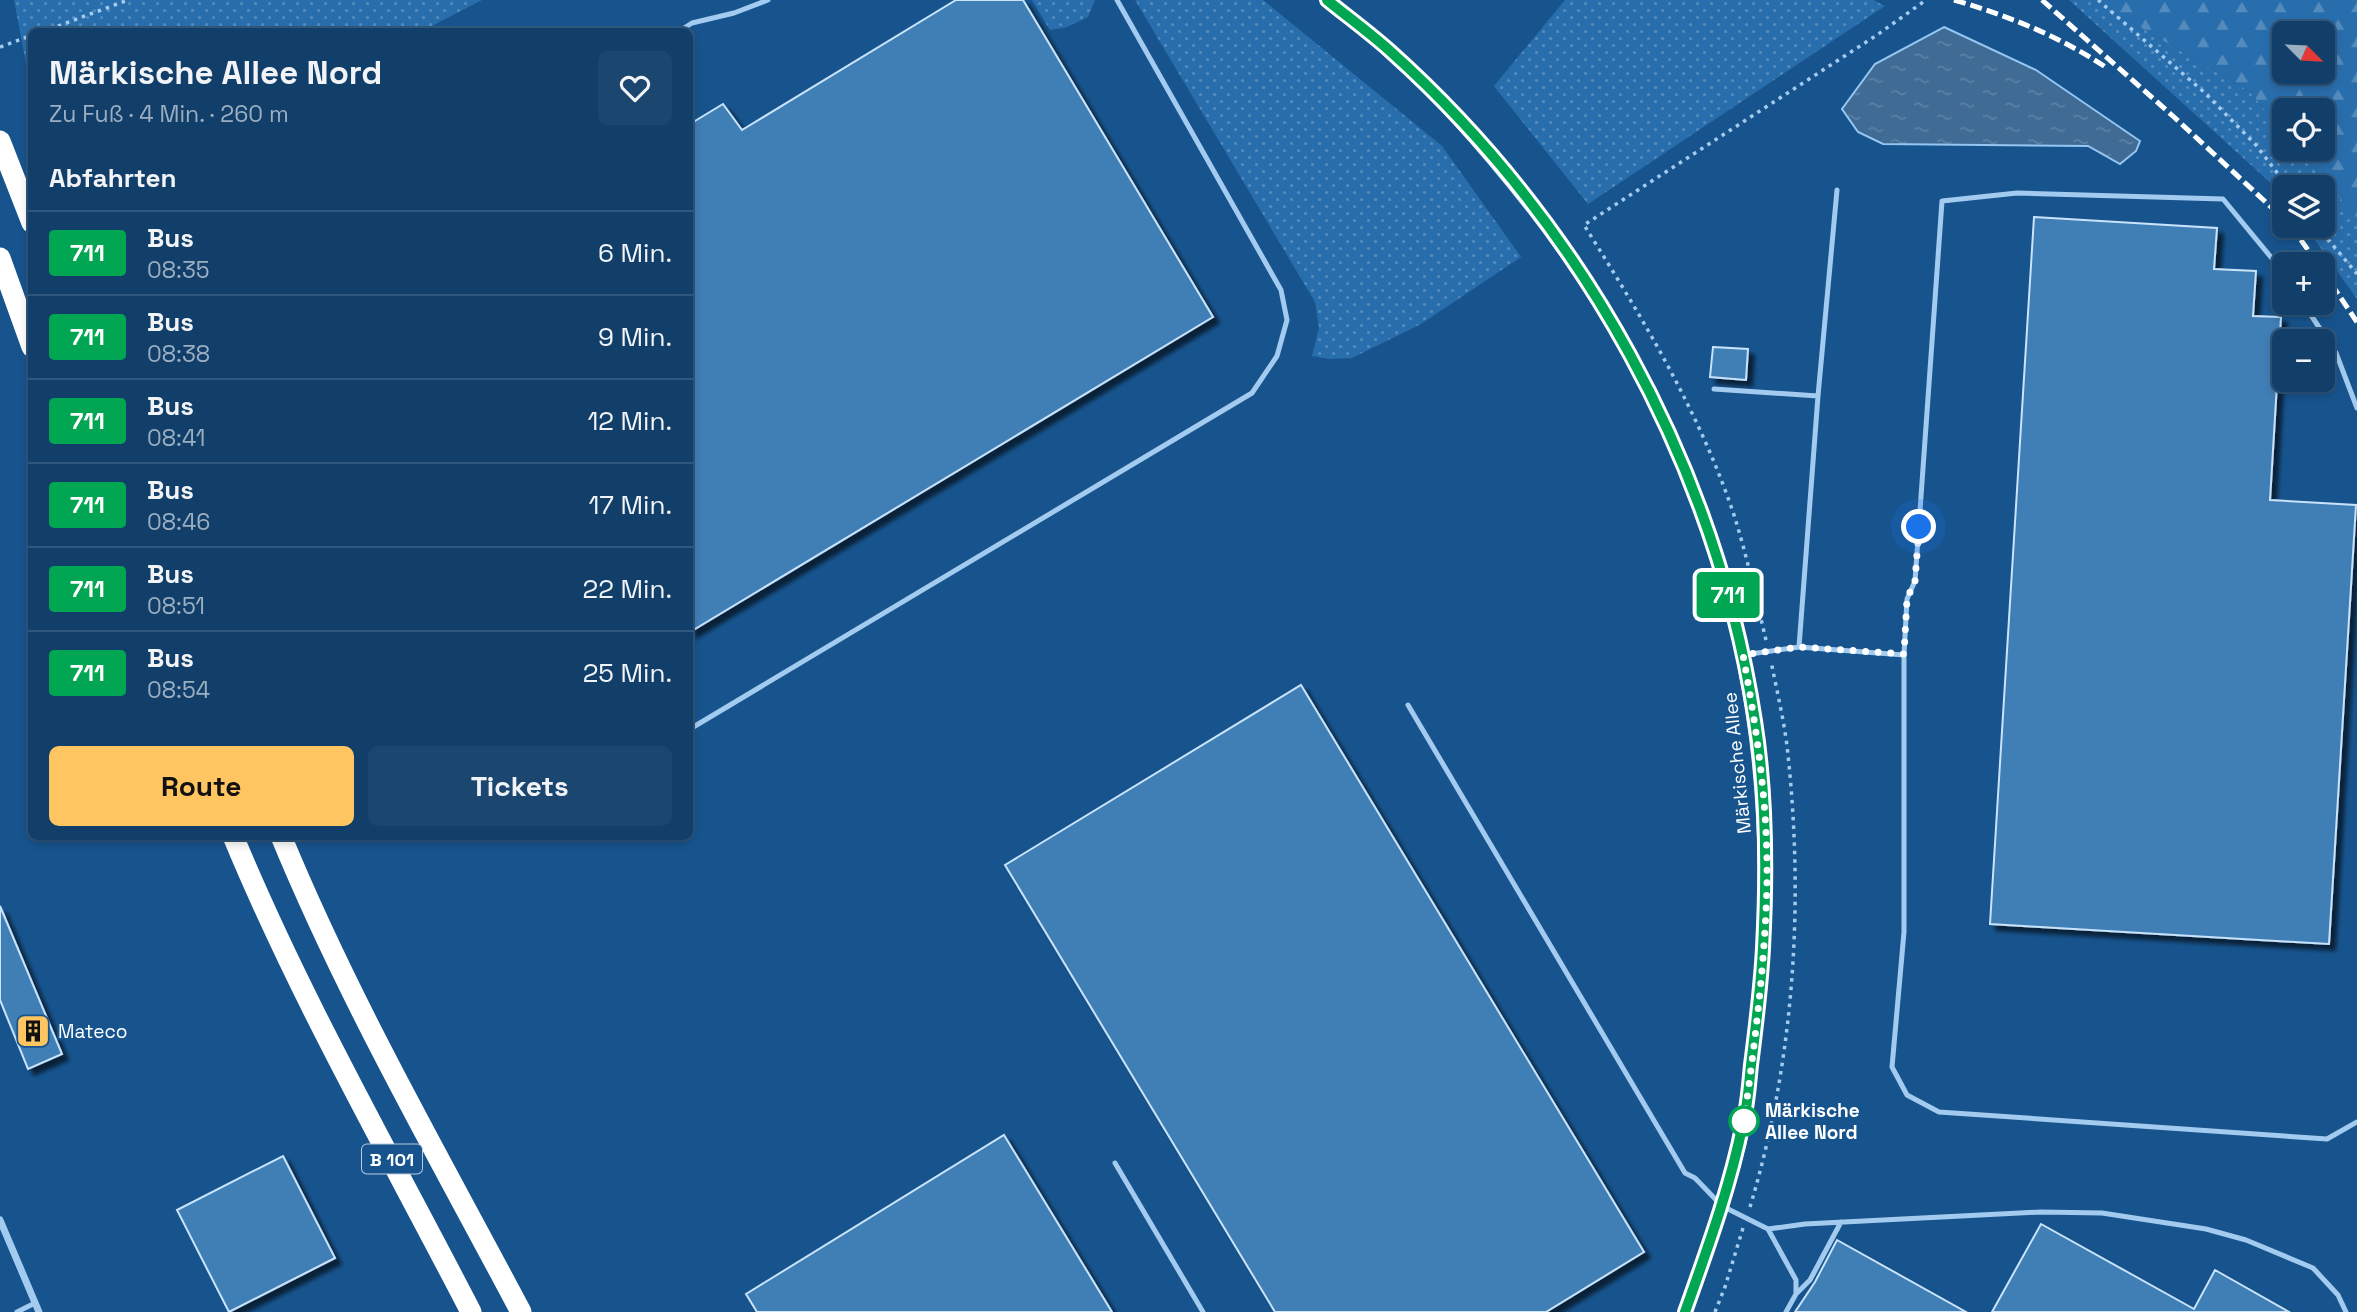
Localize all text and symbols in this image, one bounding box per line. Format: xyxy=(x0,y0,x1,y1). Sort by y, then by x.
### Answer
north arrow xyxy=(2272,21,2334,84)
map controls xyxy=(2272,21,2335,392)
button: heart xyxy=(598,51,672,125)
text: Märkische Allee Nord xyxy=(49,52,382,94)
button: locate xyxy=(2272,98,2335,161)
text: Zu Fuß · 4 Min. · 260 m xyxy=(49,99,289,129)
text: Abfahrten xyxy=(49,161,177,195)
button: layers xyxy=(2272,175,2335,238)
text: Bus xyxy=(147,221,194,255)
text: 6 Min. xyxy=(598,236,672,270)
text: 711 xyxy=(70,237,105,268)
button: + xyxy=(2272,252,2335,315)
text: 08:35 xyxy=(147,255,210,285)
text: Bus xyxy=(147,305,194,339)
text: 9 Min. xyxy=(598,320,672,354)
text: 711 xyxy=(70,321,105,352)
button: − xyxy=(2272,329,2335,392)
text: 08:38 xyxy=(147,339,210,369)
text: Bus xyxy=(147,389,194,423)
text: 12 Min. xyxy=(587,404,672,438)
text: 711 xyxy=(70,405,105,436)
text: 08:41 xyxy=(147,423,205,453)
text: Bus xyxy=(147,473,194,507)
text: 17 Min. xyxy=(588,488,672,522)
text: 711 xyxy=(70,489,105,520)
text: 08:46 xyxy=(147,507,210,537)
your location xyxy=(1901,509,1936,544)
text: Bus xyxy=(147,557,194,591)
text: 22 Min. xyxy=(583,572,672,606)
line badge: 711 xyxy=(1688,572,1768,618)
text: 711 xyxy=(70,573,105,604)
text: 711 xyxy=(1711,579,1745,610)
text: 08:51 xyxy=(147,591,205,621)
text: Bus xyxy=(147,641,194,675)
text: 25 Min. xyxy=(583,656,672,690)
text: 711 xyxy=(70,657,105,688)
text: 08:54 xyxy=(147,675,210,705)
street label: Märkische Allee xyxy=(1717,691,1757,835)
button: Route xyxy=(49,746,354,826)
button: Tickets xyxy=(368,746,672,826)
building icon: Mateco xyxy=(14,1012,52,1050)
place label: Mateco xyxy=(58,1019,128,1044)
place label: Märkische Allee Nord xyxy=(1765,1098,1860,1145)
marker: Märkische Allee Nord xyxy=(1729,1106,1759,1136)
road number: B 101 xyxy=(362,1144,422,1174)

